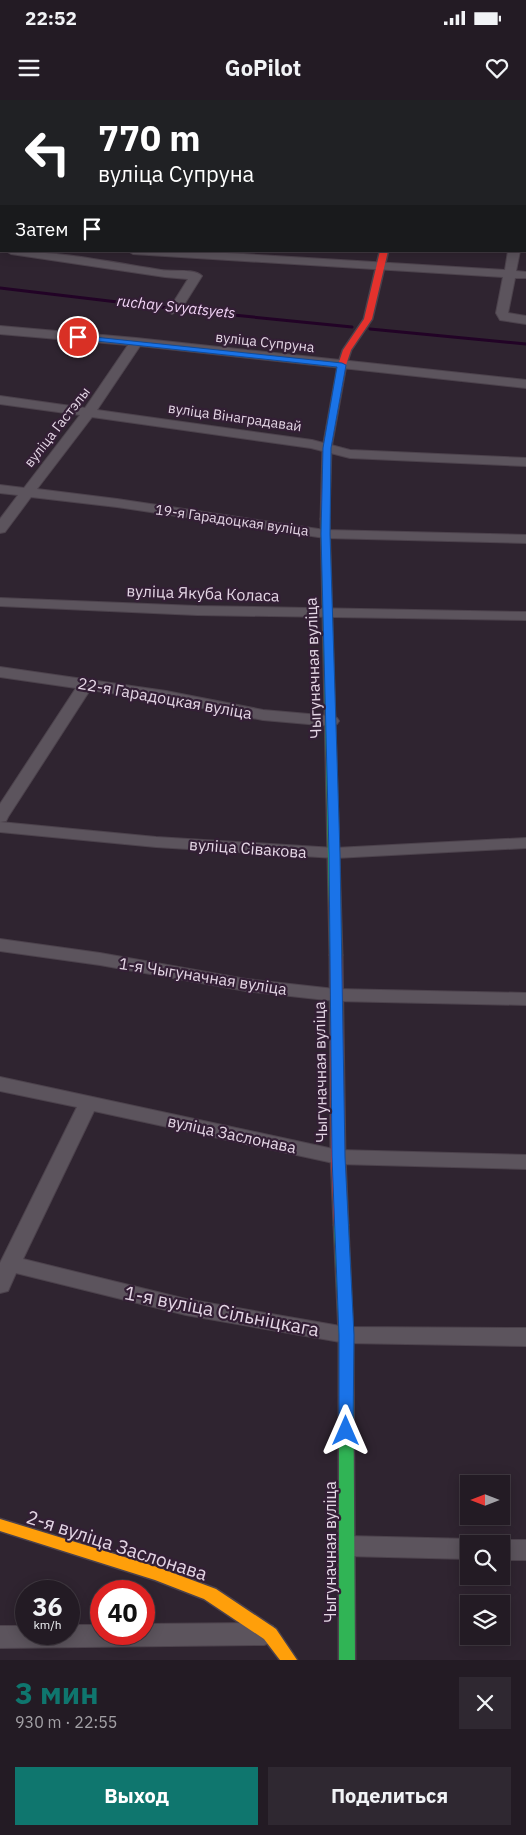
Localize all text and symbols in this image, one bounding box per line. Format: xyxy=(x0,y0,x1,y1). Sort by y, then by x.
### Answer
text: 22:52 xyxy=(25,6,77,30)
text: GoPilot xyxy=(225,53,301,82)
icon: menu xyxy=(15,54,43,82)
icon: heart xyxy=(483,54,511,82)
text: 770 m xyxy=(98,115,201,161)
icon: left xyxy=(15,120,80,185)
text: вуліца Супруна xyxy=(98,159,254,188)
icon: arrive xyxy=(78,215,106,243)
text: Затем xyxy=(15,217,68,241)
water label: ruchay Svyatsyets xyxy=(116,291,236,322)
pin xyxy=(57,316,99,358)
icon: arrive xyxy=(64,323,92,351)
street label: вуліца Супруна xyxy=(215,328,316,356)
street label: вуліца Гастэлы xyxy=(20,383,94,471)
street label: вуліца Вінаградавай xyxy=(167,399,303,435)
street label: 19-я Гарадоцкая вуліца xyxy=(154,500,310,540)
street label: вуліца Якуба Коласа xyxy=(126,580,280,606)
street label: Чыгуначная вуліца xyxy=(301,597,325,739)
street label: 22-я Гарадоцкая вуліца xyxy=(76,673,254,723)
street label: вуліца Сівакова xyxy=(189,834,308,862)
street label: 1-я Чыгуначная вуліца xyxy=(118,953,289,999)
street label: Чыгуначная вуліца xyxy=(309,1001,331,1143)
street label: вуліца Заслонава xyxy=(166,1111,299,1157)
street label: 1-я вуліца Сільніцкага xyxy=(123,1280,321,1342)
position arrow xyxy=(319,1404,371,1456)
north arrow xyxy=(460,1475,510,1525)
map controls xyxy=(460,1475,510,1645)
street label: Чыгуначная вуліца xyxy=(320,1481,340,1623)
street label: 2-я вуліца Заслонава xyxy=(23,1504,211,1586)
button: search xyxy=(460,1535,510,1585)
speed limit sign: 40 xyxy=(90,1580,155,1645)
text: 36 xyxy=(32,1590,63,1623)
button: layers xyxy=(460,1595,510,1645)
text: km/h xyxy=(33,1617,62,1632)
text: 3 мин xyxy=(15,1673,99,1712)
button: close xyxy=(459,1677,511,1729)
text: 930 m · 22:55 xyxy=(15,1712,117,1732)
button: Выход xyxy=(15,1767,258,1825)
button: Поделиться xyxy=(268,1767,511,1825)

